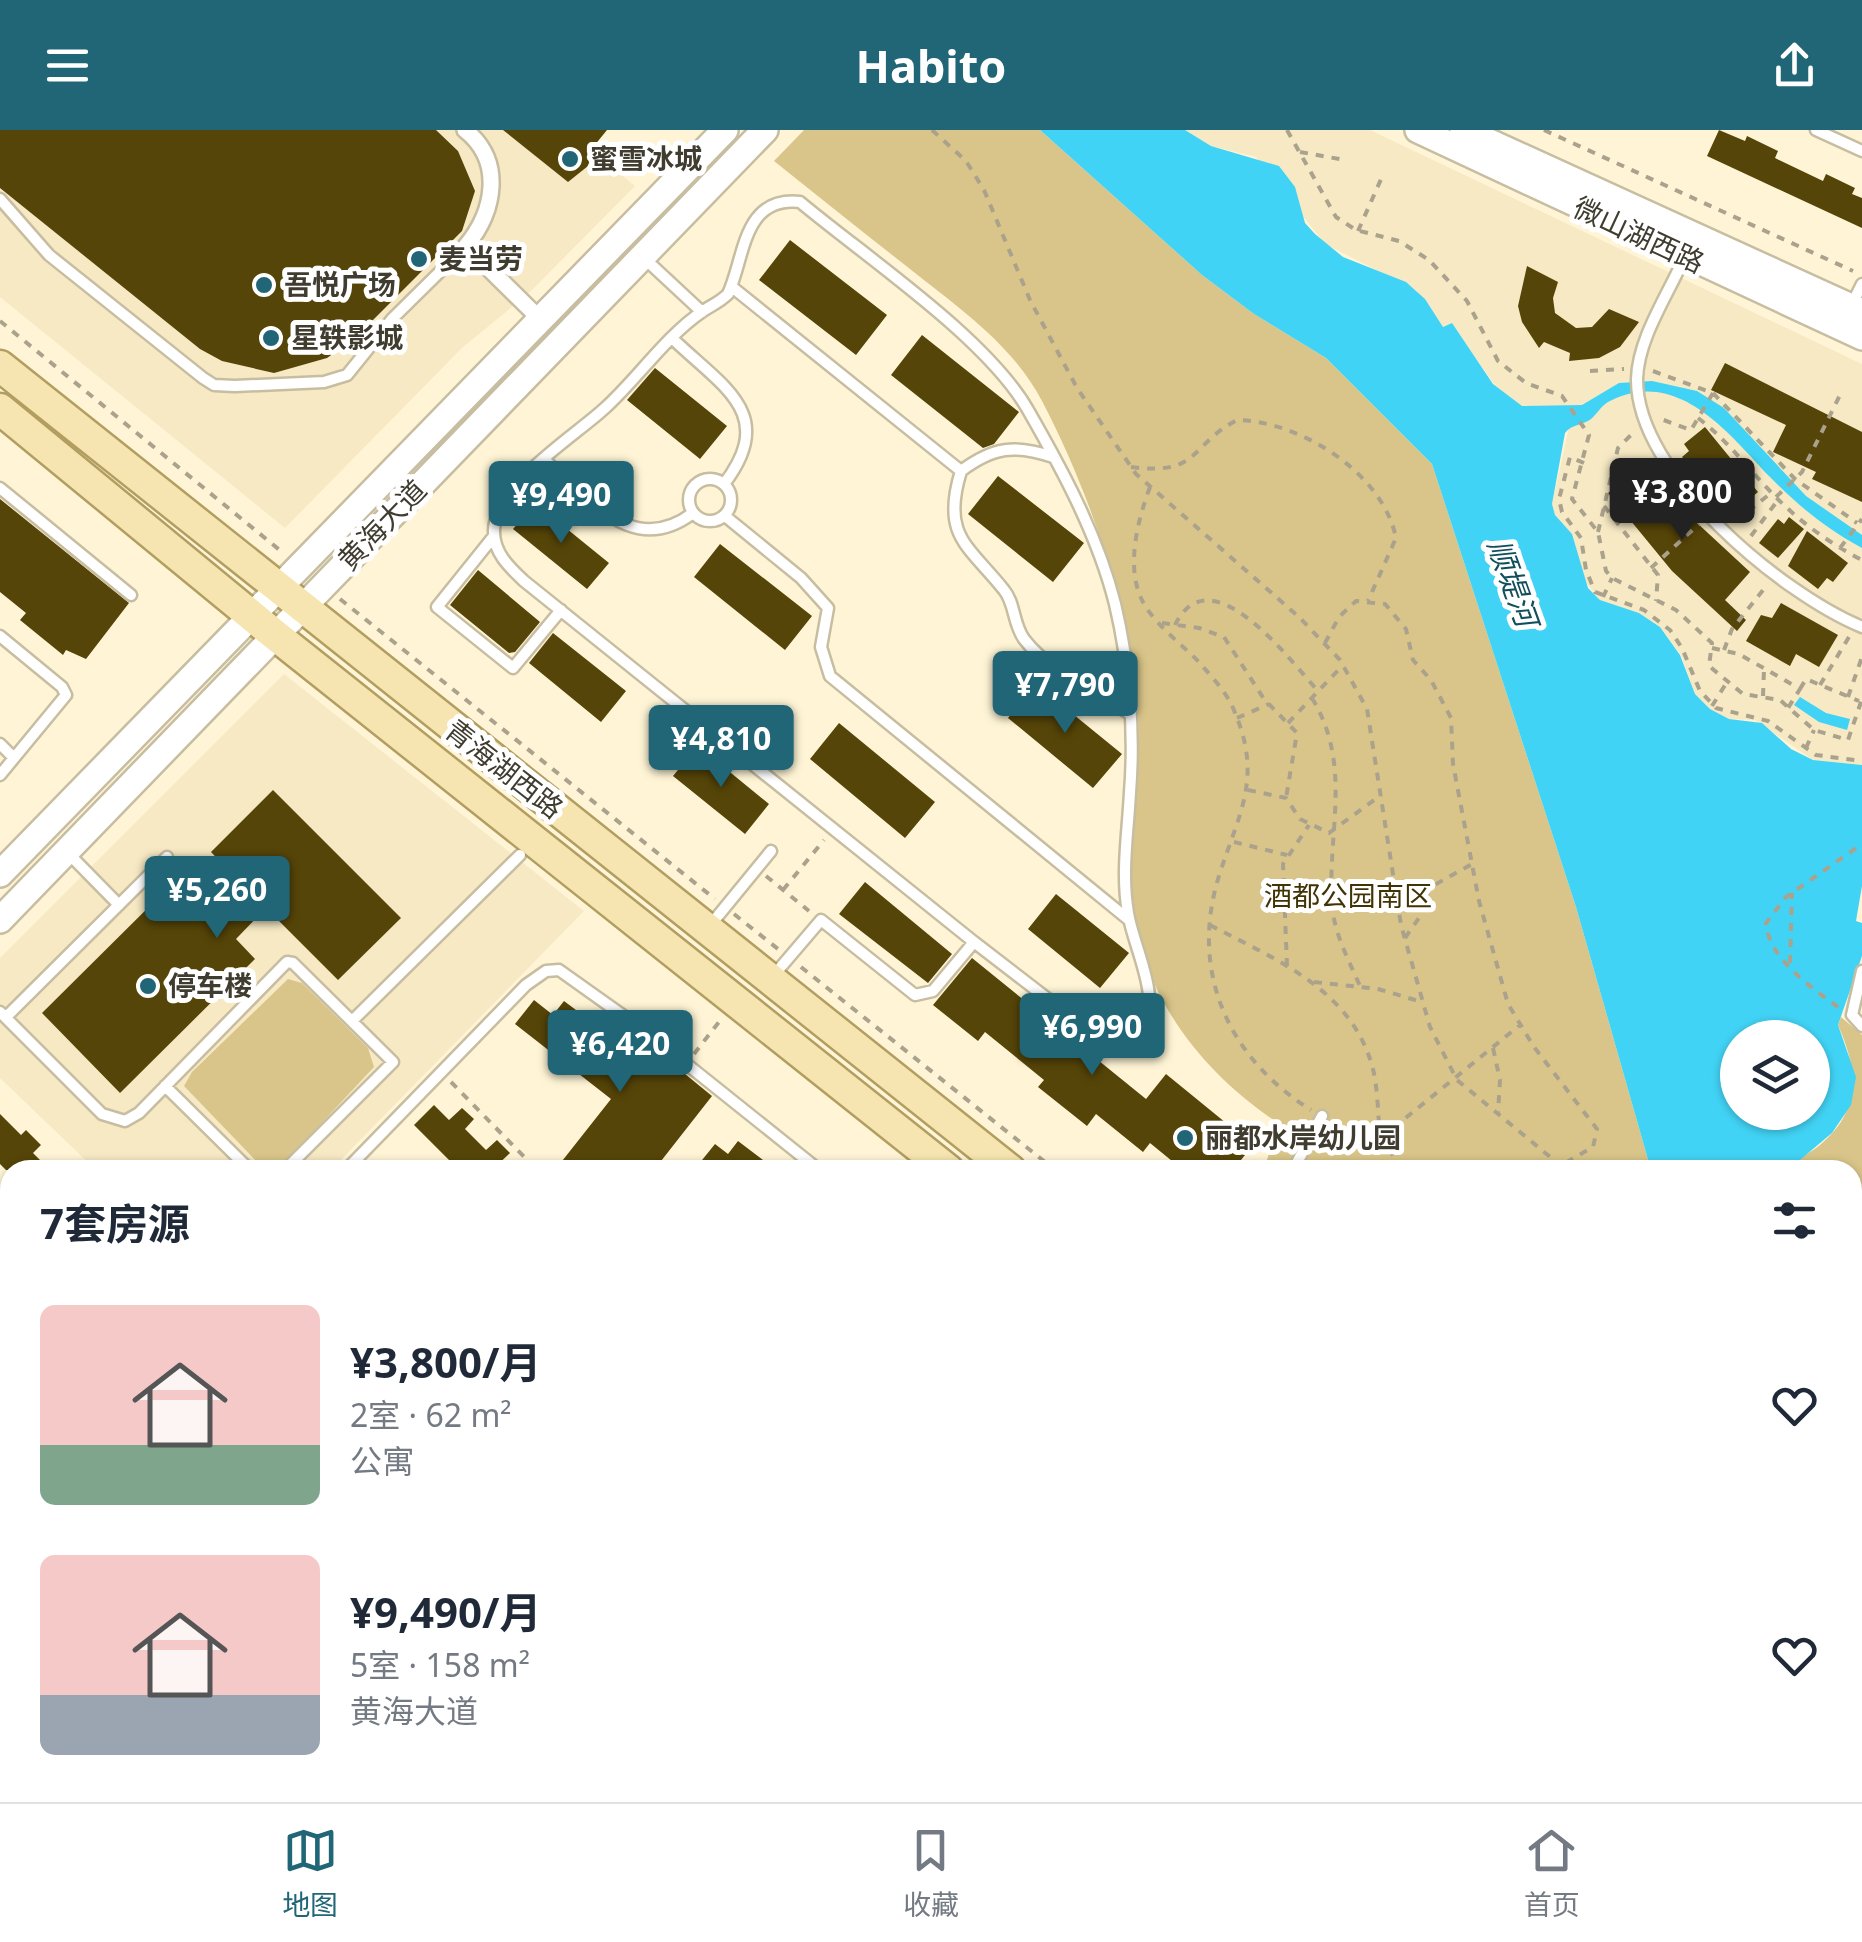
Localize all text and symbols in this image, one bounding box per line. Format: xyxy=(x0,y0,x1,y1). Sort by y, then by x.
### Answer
text: Habito xyxy=(856,35,1006,96)
icon: menu xyxy=(40,38,95,93)
icon: share xyxy=(1767,38,1822,93)
place label: 蜜雪冰城 xyxy=(590,139,702,177)
marker: 蜜雪冰城 xyxy=(559,148,581,170)
street label: 微山湖西路 xyxy=(1568,187,1711,281)
place label: 麦当劳 xyxy=(439,239,523,277)
marker: 麦当劳 xyxy=(408,248,430,270)
place label: 吾悦广场 xyxy=(284,265,396,303)
marker: 吾悦广场 xyxy=(253,274,275,296)
place label: 星轶影城 xyxy=(291,318,403,356)
marker: 星轶影城 xyxy=(260,327,282,349)
pin: ¥3,800 xyxy=(1601,458,1763,543)
pin: ¥9,490 xyxy=(480,461,642,546)
text: ¥3,800 xyxy=(1632,469,1732,512)
street label: 黄海大道 xyxy=(329,471,434,578)
text: ¥9,490 xyxy=(511,472,611,515)
water label: 顺堤河 xyxy=(1479,533,1550,636)
pin: ¥7,790 xyxy=(984,651,1146,736)
text: ¥7,790 xyxy=(1015,662,1115,705)
pin: ¥4,810 xyxy=(640,705,802,790)
street label: 青海湖西路 xyxy=(438,710,571,826)
text: ¥4,810 xyxy=(671,716,771,759)
pin: ¥5,260 xyxy=(136,856,298,941)
text: ¥5,260 xyxy=(167,867,267,910)
park label: 酒都公园南区 xyxy=(1264,876,1432,914)
place label: 停车楼 xyxy=(168,966,252,1004)
marker: 停车楼 xyxy=(137,975,159,997)
pin: ¥6,990 xyxy=(1011,993,1173,1078)
text: ¥6,990 xyxy=(1042,1004,1142,1047)
pin: ¥6,420 xyxy=(539,1010,701,1095)
map controls xyxy=(1720,1020,1830,1130)
button: layers xyxy=(1720,1020,1830,1130)
text: ¥6,420 xyxy=(570,1021,670,1064)
place label: 丽都水岸幼儿园 xyxy=(1205,1118,1401,1156)
marker: 丽都水岸幼儿园 xyxy=(1174,1127,1196,1149)
icon: filters xyxy=(1767,1193,1822,1248)
text: 7套房源 xyxy=(40,1194,190,1251)
text: ¥3,800/月 xyxy=(350,1333,542,1390)
icon: home xyxy=(120,1345,240,1465)
icon: heart xyxy=(1767,1378,1822,1433)
text: 2室 · 62 m² xyxy=(350,1393,512,1436)
text: 公寓 xyxy=(350,1439,414,1482)
text: ¥9,490/月 xyxy=(350,1583,542,1640)
icon: home xyxy=(120,1595,240,1715)
icon: heart xyxy=(1767,1628,1822,1683)
text: 5室 · 158 m² xyxy=(350,1643,530,1686)
text: 黄海大道 xyxy=(350,1689,478,1732)
tab: 地图 xyxy=(282,1823,338,1923)
tab: 收藏 xyxy=(903,1823,959,1923)
tab: 首页 xyxy=(1524,1823,1580,1923)

